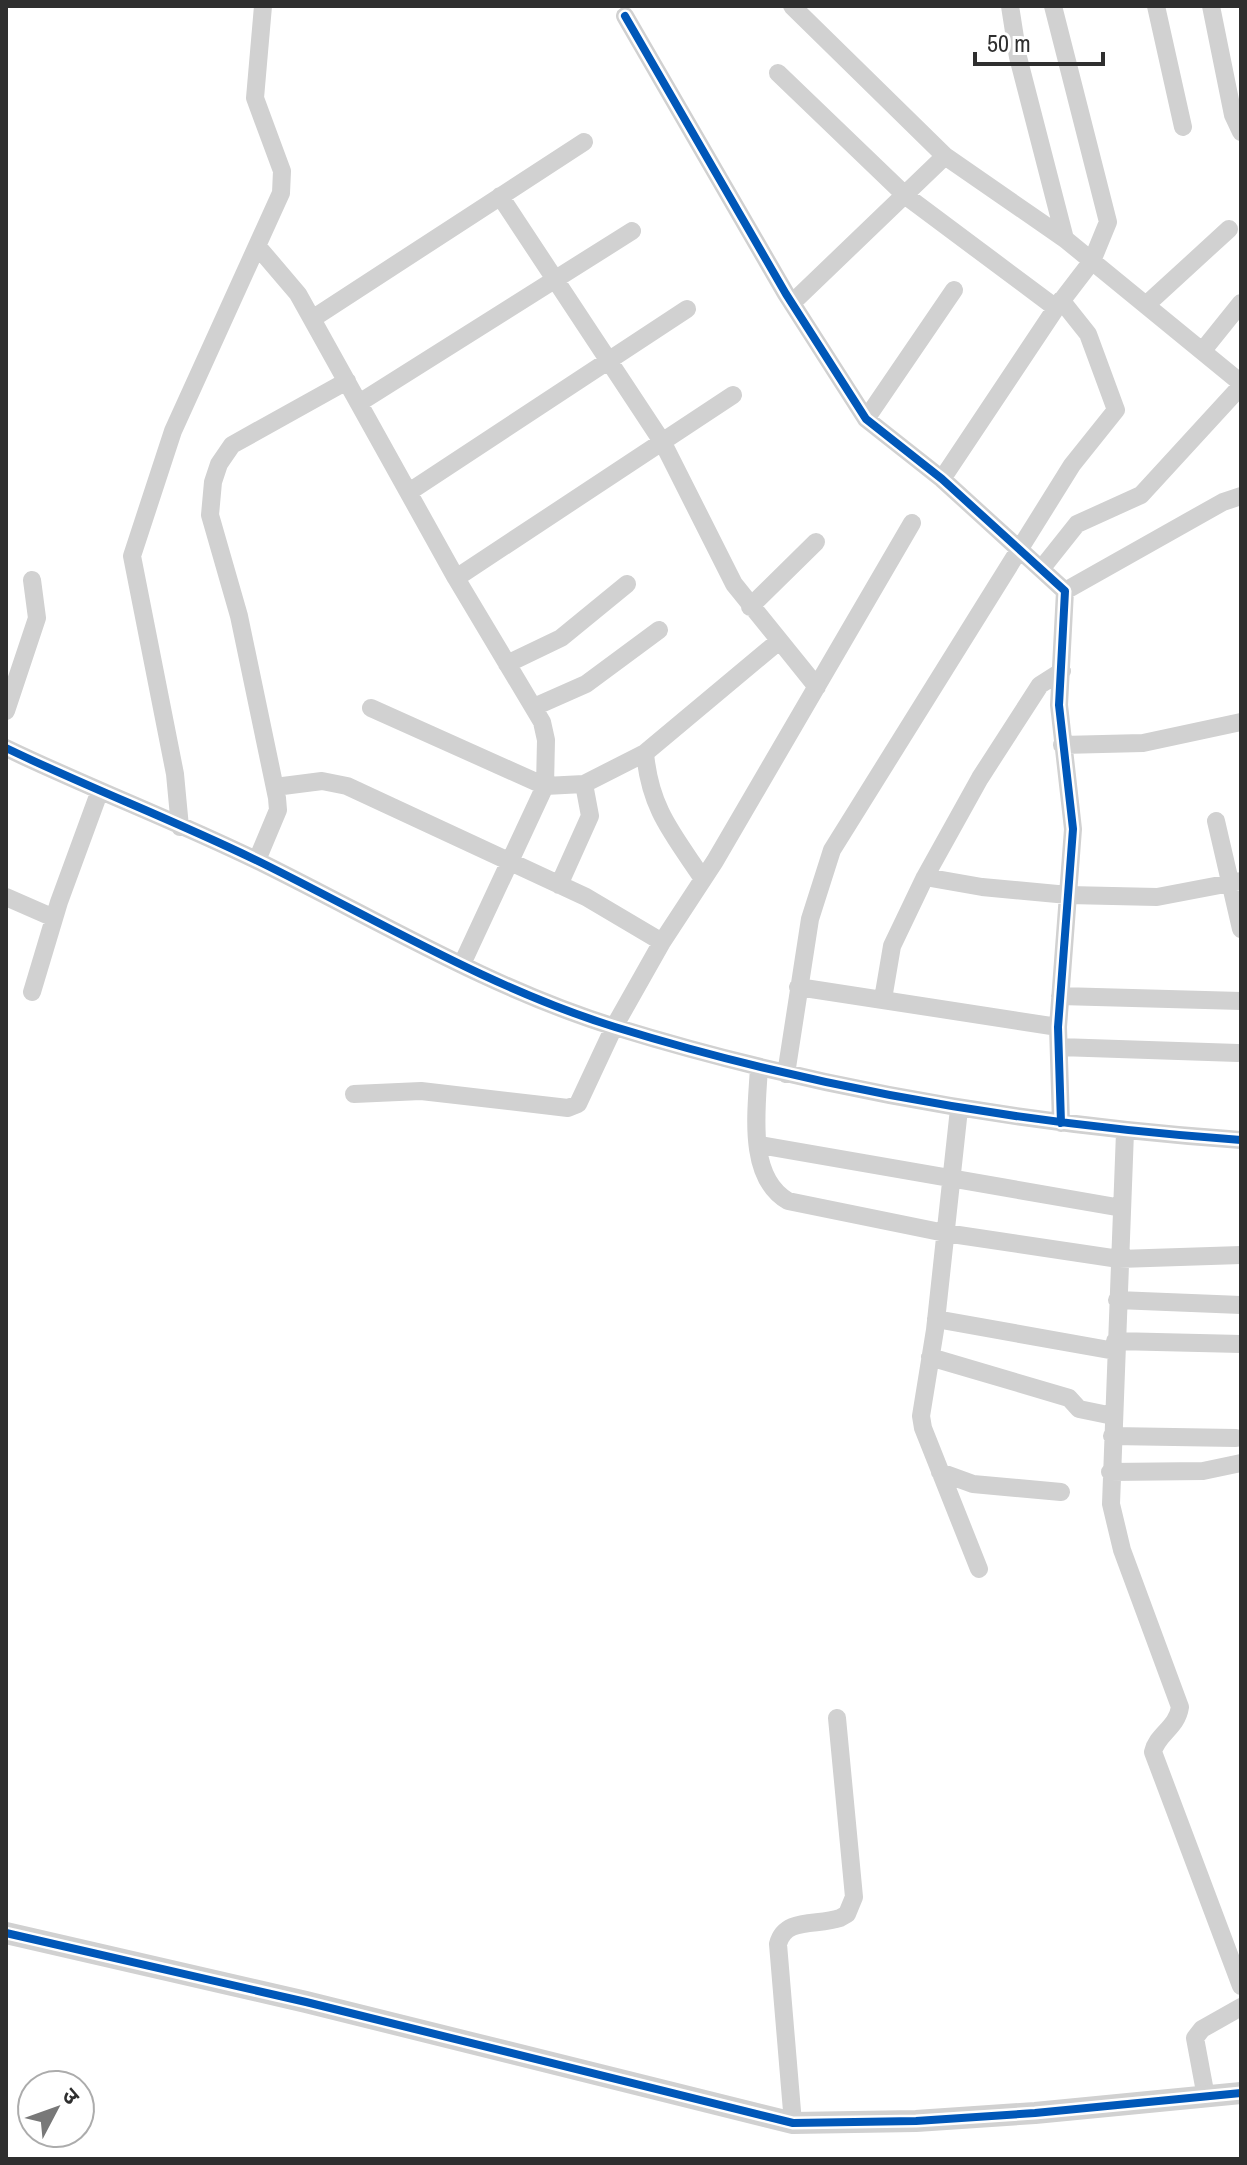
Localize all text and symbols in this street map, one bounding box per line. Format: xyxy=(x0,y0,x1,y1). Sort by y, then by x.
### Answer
scale bar xyxy=(975,16,1103,66)
text: 50 m xyxy=(987,27,1031,59)
north arrow xyxy=(16,2069,96,2149)
text: उ xyxy=(56,2081,87,2111)

